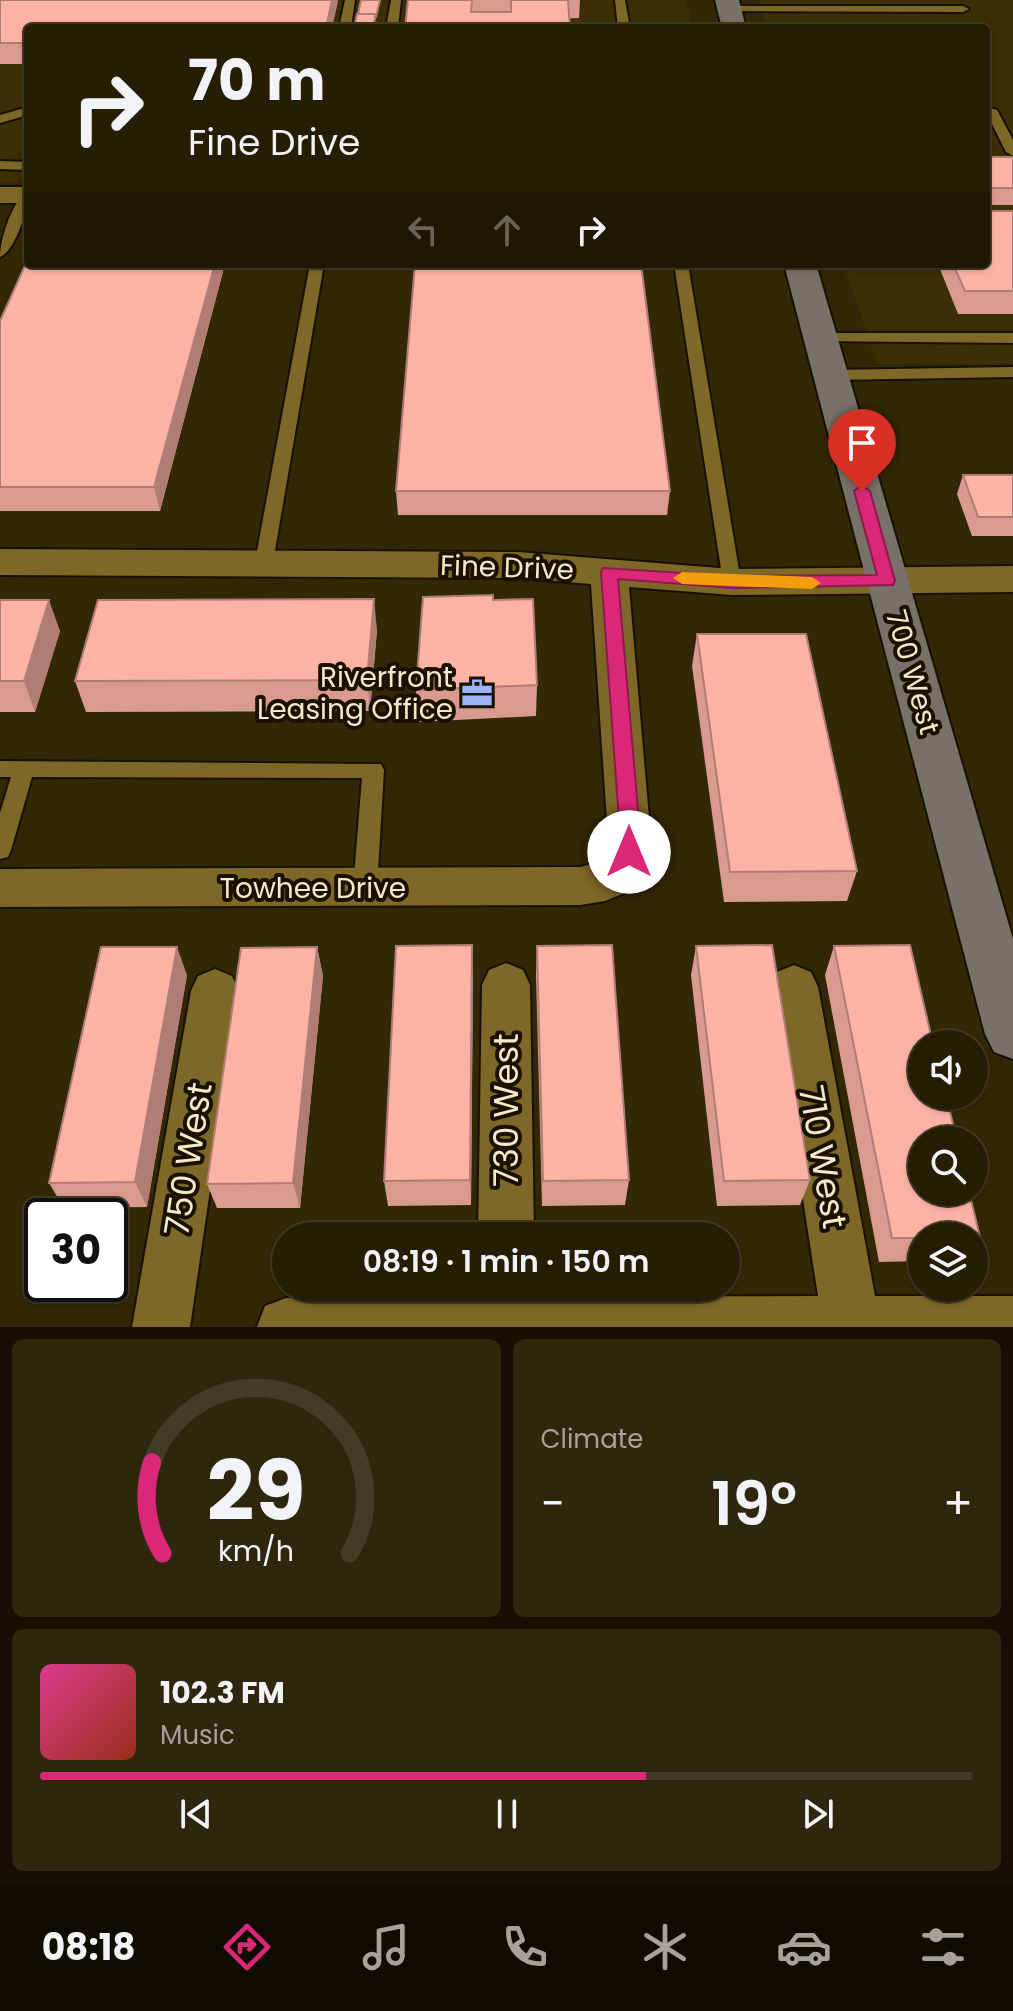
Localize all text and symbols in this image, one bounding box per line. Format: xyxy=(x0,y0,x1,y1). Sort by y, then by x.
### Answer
text: 70 m xyxy=(188,41,326,120)
icon: right xyxy=(56,56,160,160)
text: Fine Drive xyxy=(188,117,360,168)
icon: left xyxy=(401,208,445,252)
icon: ahead xyxy=(485,208,529,252)
icon: right xyxy=(569,208,613,252)
pin xyxy=(828,409,896,491)
icon: arrive xyxy=(840,421,884,465)
street label: Fine Drive xyxy=(439,546,575,589)
street label: 700 West xyxy=(876,606,949,739)
place label: Riverfront Leasing Office xyxy=(257,658,453,729)
office icon: Riverfront Leasing Office xyxy=(460,676,494,710)
position arrow xyxy=(587,810,671,894)
street label: Towhee Drive xyxy=(220,869,406,908)
map controls xyxy=(908,1030,988,1302)
button: sound xyxy=(908,1030,988,1110)
street label: 730 West xyxy=(482,1033,530,1187)
street label: 750 West xyxy=(152,1079,224,1239)
street label: 710 West xyxy=(787,1082,859,1232)
button: search xyxy=(908,1126,988,1206)
speed limit sign: 30 xyxy=(24,1198,128,1302)
button: layers xyxy=(908,1222,988,1302)
text: 08:19 · 1 min · 150 m xyxy=(363,1240,649,1283)
text: Climate xyxy=(541,1421,643,1457)
text: 29 xyxy=(207,1433,306,1549)
text: 19° xyxy=(711,1462,797,1546)
text: − xyxy=(541,1473,565,1534)
text: + xyxy=(943,1473,973,1534)
text: km/h xyxy=(218,1531,294,1571)
text: 102.3 FM xyxy=(160,1671,285,1714)
text: Music xyxy=(160,1717,235,1753)
icon: previous xyxy=(174,1792,218,1836)
icon: pause xyxy=(485,1792,529,1836)
icon: next xyxy=(796,1792,840,1836)
icon: directions xyxy=(219,1919,275,1975)
icon: music xyxy=(358,1919,414,1975)
icon: phone xyxy=(497,1919,553,1975)
icon: climate xyxy=(637,1919,693,1975)
icon: car xyxy=(776,1919,832,1975)
icon: filters xyxy=(915,1919,971,1975)
text: 08:18 xyxy=(42,1922,136,1973)

